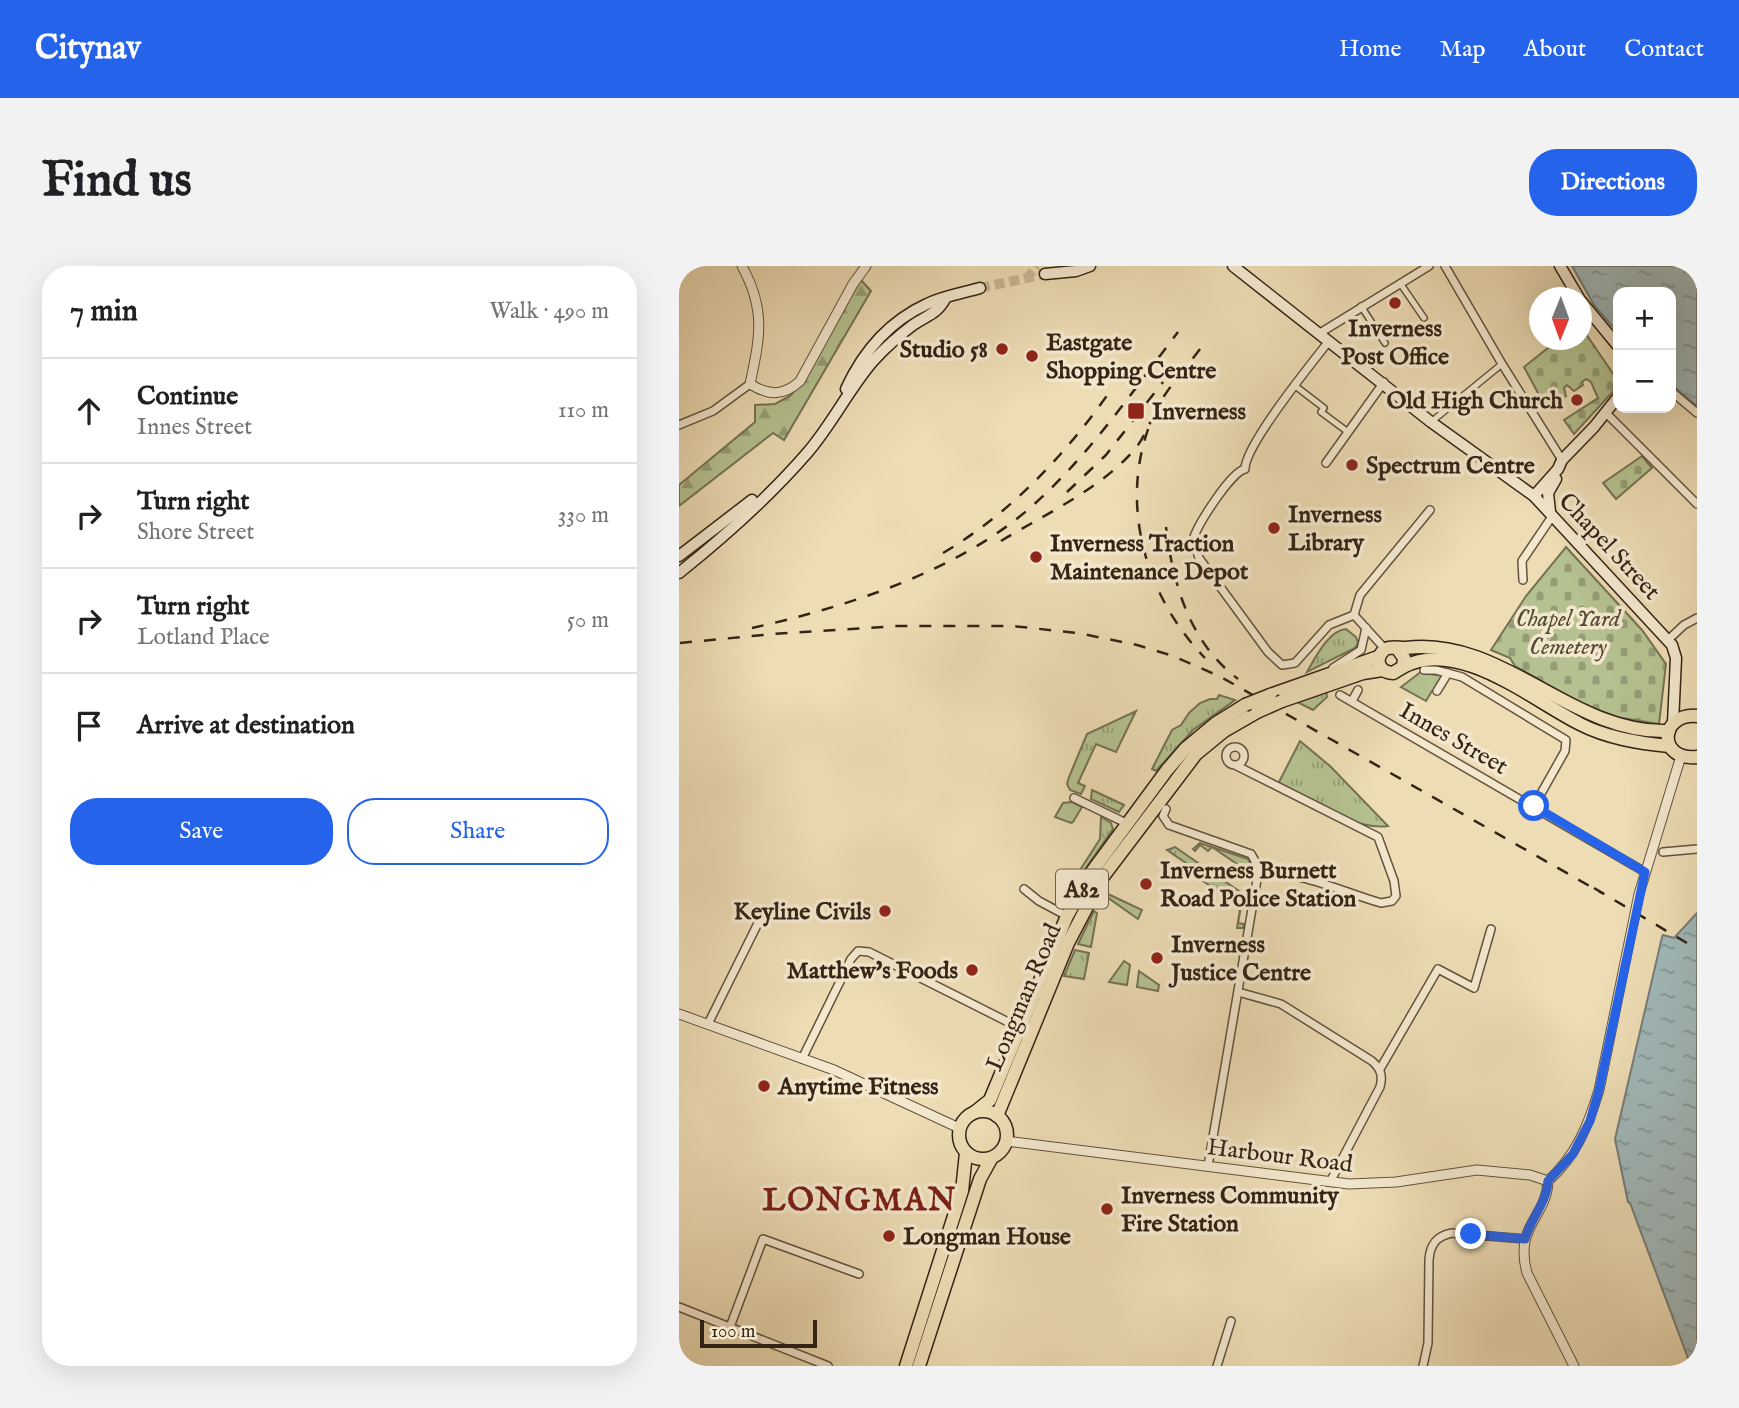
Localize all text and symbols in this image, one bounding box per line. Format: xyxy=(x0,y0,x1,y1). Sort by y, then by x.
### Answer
text: Citynav xyxy=(35,28,141,70)
text: Home xyxy=(1339,34,1402,65)
text: Map xyxy=(1440,34,1486,65)
text: About xyxy=(1524,34,1586,65)
text: Contact xyxy=(1624,34,1704,65)
button: Directions xyxy=(1529,149,1697,216)
text: Find us xyxy=(42,151,192,213)
north arrow xyxy=(1529,287,1592,350)
map controls xyxy=(1613,287,1676,413)
button: + xyxy=(1613,287,1676,350)
text: 7 min xyxy=(70,293,138,331)
marker: Inverness Post Office xyxy=(1387,295,1403,311)
text: Walk · 490 m xyxy=(489,297,609,326)
place label: Inverness Post Office xyxy=(1341,314,1449,373)
place label: Eastgate Shopping Centre xyxy=(1046,328,1216,387)
place label: Studio 58 xyxy=(900,335,988,366)
marker: Studio 58 xyxy=(994,341,1010,357)
marker: Eastgate Shopping Centre xyxy=(1024,348,1040,364)
button: − xyxy=(1613,350,1676,413)
text: Continue xyxy=(137,380,238,413)
place label: Old High Church xyxy=(1386,386,1563,417)
icon: ahead xyxy=(70,392,108,430)
marker: Old High Church xyxy=(1569,392,1585,408)
text: 110 m xyxy=(558,396,609,425)
place label: Inverness xyxy=(1152,397,1246,428)
marker: Inverness xyxy=(1126,401,1146,421)
text: Innes Street xyxy=(137,413,252,442)
place label: Spectrum Centre xyxy=(1366,451,1535,482)
marker: Spectrum Centre xyxy=(1344,457,1360,473)
text: Turn right xyxy=(137,485,250,518)
street label: Chapel Street xyxy=(1551,487,1667,607)
icon: right xyxy=(70,497,108,535)
place label: Inverness Library xyxy=(1288,500,1382,559)
text: 330 m xyxy=(558,501,609,530)
text: Shore Street xyxy=(137,518,254,547)
marker: Inverness Library xyxy=(1266,520,1282,536)
place label: Inverness Traction Maintenance Depot xyxy=(1050,529,1249,588)
marker: Inverness Traction Maintenance Depot xyxy=(1028,549,1044,565)
text: Turn right xyxy=(137,590,250,623)
icon: right xyxy=(70,602,108,640)
park label: Chapel Yard Cemetery xyxy=(1516,604,1622,663)
text: 50 m xyxy=(567,606,609,635)
text: Lotland Place xyxy=(137,623,270,652)
street label: Innes Street xyxy=(1393,696,1513,783)
icon: arrive xyxy=(70,707,108,745)
text: Arrive at destination xyxy=(137,709,355,742)
route start xyxy=(1518,790,1549,821)
button: Save xyxy=(70,798,333,865)
button: Share xyxy=(347,798,609,865)
place label: Inverness Burnett Road Police Station xyxy=(1160,856,1356,915)
road number: A82 xyxy=(1056,870,1108,908)
marker: Inverness Burnett Road Police Station xyxy=(1138,876,1154,892)
place label: Keyline Civils xyxy=(734,897,872,928)
marker: Keyline Civils xyxy=(877,903,893,919)
street label: Longman Road xyxy=(979,919,1069,1076)
place label: Inverness Justice Centre xyxy=(1168,930,1311,989)
marker: Inverness Justice Centre xyxy=(1149,950,1165,966)
place label: Matthew's Foods xyxy=(787,956,959,987)
marker: Matthew's Foods xyxy=(964,962,980,978)
place label: Anytime Fitness xyxy=(777,1072,939,1103)
marker: Anytime Fitness xyxy=(756,1078,772,1094)
street label: Harbour Road xyxy=(1205,1132,1354,1181)
district label: LONGMAN xyxy=(763,1181,957,1222)
place label: Inverness Community Fire Station xyxy=(1121,1181,1340,1240)
marker: Inverness Community Fire Station xyxy=(1099,1201,1115,1217)
route end xyxy=(1455,1218,1486,1249)
place label: Longman House xyxy=(903,1222,1071,1253)
marker: Longman House xyxy=(881,1228,897,1244)
scale bar xyxy=(700,1317,817,1349)
text: 100 m xyxy=(711,1320,755,1344)

